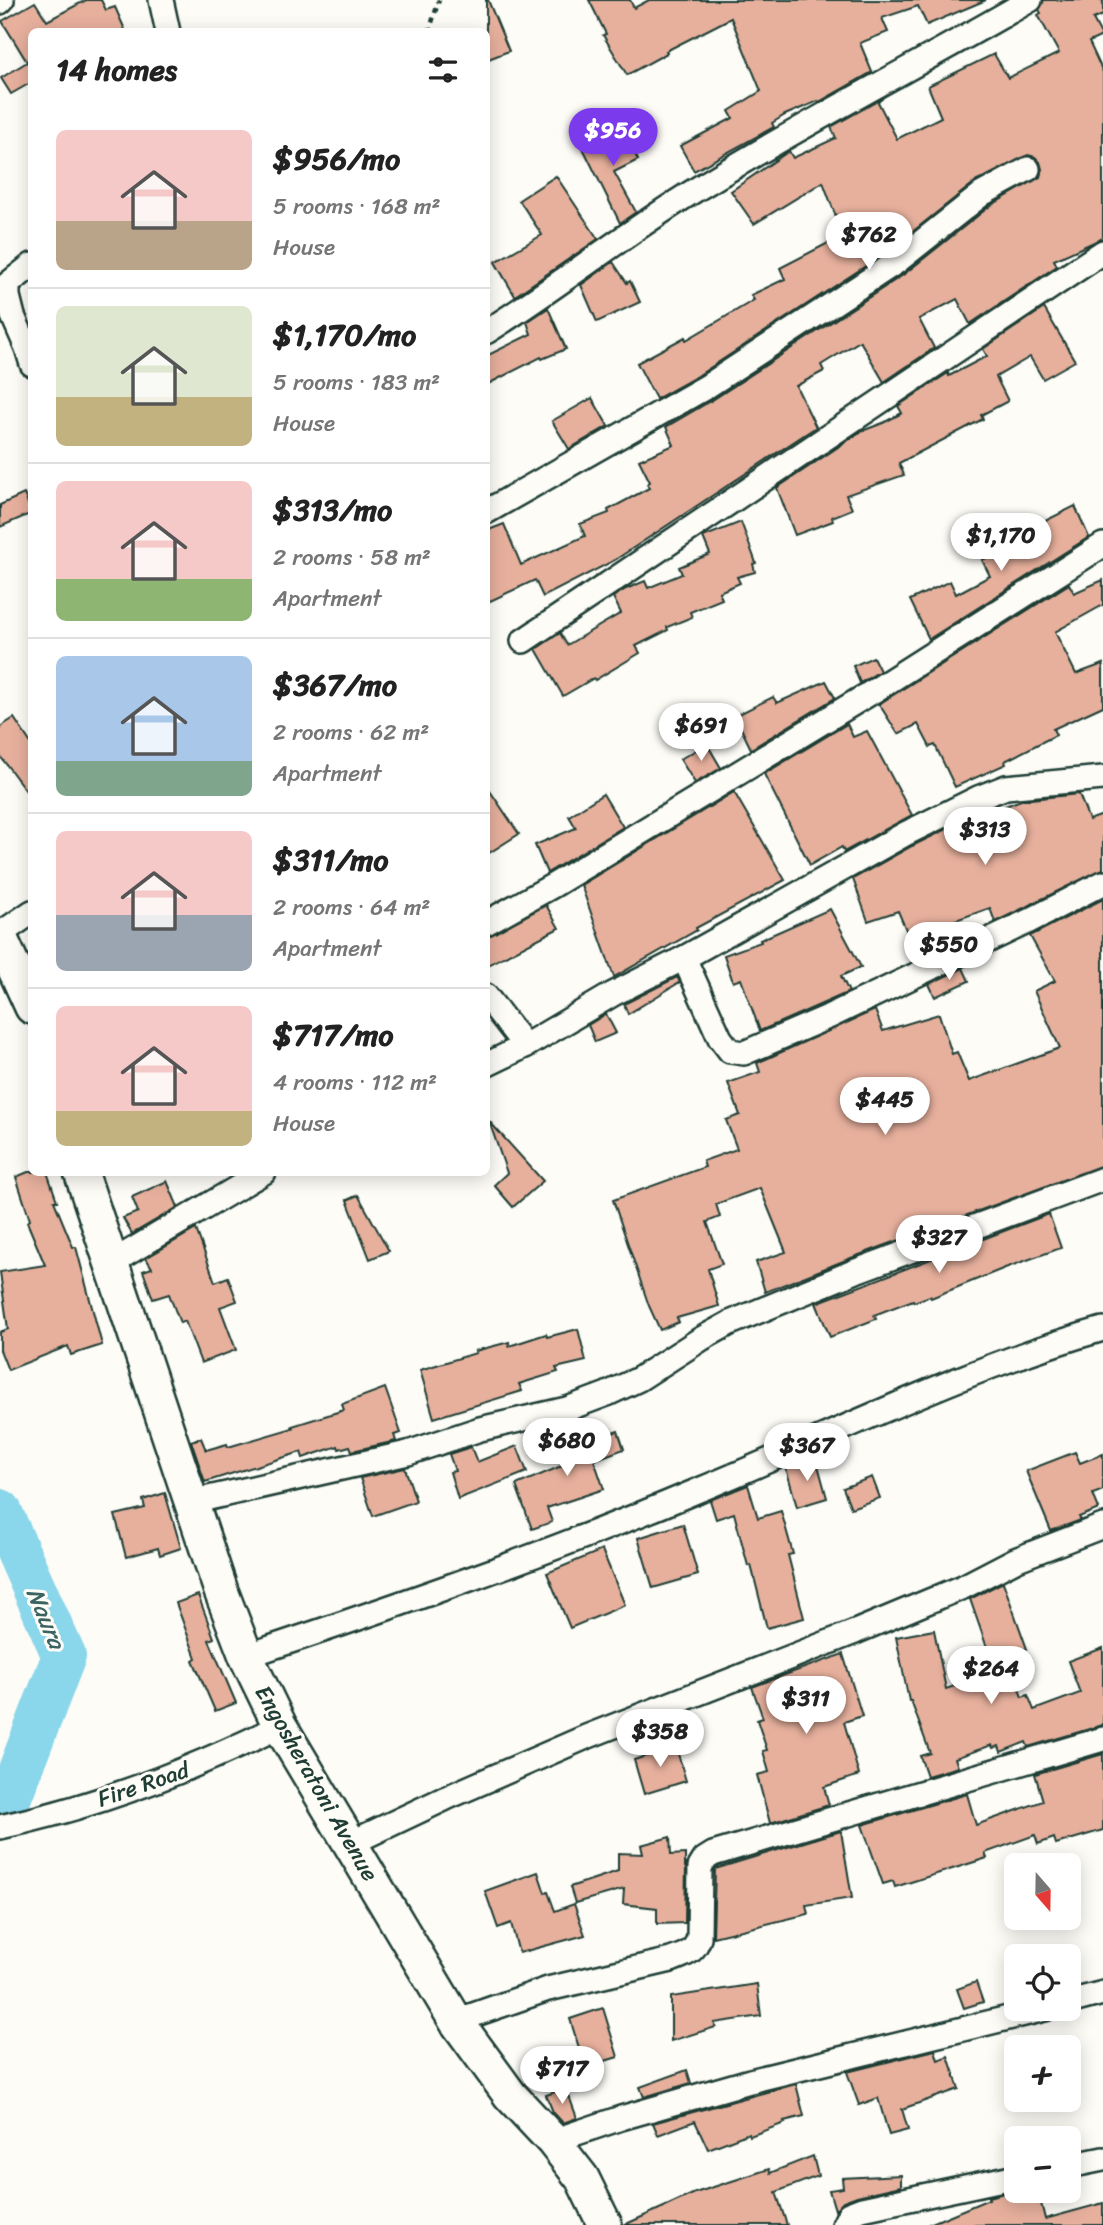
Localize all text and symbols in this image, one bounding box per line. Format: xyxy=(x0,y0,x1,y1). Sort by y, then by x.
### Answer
text: 14 homes xyxy=(56,43,177,97)
icon: filters xyxy=(424,51,462,89)
pin: $956 xyxy=(572,108,654,168)
text: $956 xyxy=(585,110,641,151)
text: $956/mo xyxy=(273,132,400,186)
icon: home xyxy=(112,158,196,242)
text: 5 rooms · 168 m² xyxy=(273,186,441,227)
pin: $762 xyxy=(828,212,910,272)
text: $762 xyxy=(842,214,896,255)
text: House xyxy=(273,227,335,268)
text: $1,170/mo xyxy=(273,308,416,362)
icon: home xyxy=(112,334,196,418)
text: 5 rooms · 183 m² xyxy=(273,362,440,403)
text: House xyxy=(273,403,335,444)
text: $313/mo xyxy=(273,483,392,537)
icon: home xyxy=(112,509,196,593)
pin: $1,170 xyxy=(944,514,1058,573)
text: $1,170 xyxy=(966,515,1036,556)
text: 2 rooms · 58 m² xyxy=(273,537,431,578)
text: Apartment xyxy=(273,578,382,619)
text: $367/mo xyxy=(273,658,397,712)
icon: home xyxy=(112,684,196,768)
pin: $691 xyxy=(660,704,742,763)
text: $691 xyxy=(675,705,727,746)
text: 2 rooms · 62 m² xyxy=(273,712,429,753)
text: Apartment xyxy=(273,753,382,794)
pin: $313 xyxy=(944,808,1026,867)
text: $313 xyxy=(960,809,1010,850)
text: $311/mo xyxy=(273,833,389,887)
icon: home xyxy=(112,859,196,943)
text: 2 rooms · 64 m² xyxy=(273,887,430,928)
pin: $550 xyxy=(908,922,990,982)
text: $550 xyxy=(920,924,978,965)
text: Apartment xyxy=(273,928,382,969)
text: $717/mo xyxy=(273,1008,393,1062)
icon: home xyxy=(112,1034,196,1118)
text: 4 rooms · 112 m² xyxy=(273,1062,437,1103)
pin: $445 xyxy=(844,1078,926,1137)
text: $445 xyxy=(856,1079,914,1120)
text: House xyxy=(273,1103,335,1144)
pin: $327 xyxy=(898,1216,980,1275)
text: $327 xyxy=(912,1217,966,1258)
pin: $680 xyxy=(526,1418,608,1478)
text: $680 xyxy=(539,1420,595,1461)
pin: $367 xyxy=(766,1424,848,1483)
text: $367 xyxy=(780,1425,834,1466)
water label: Naura xyxy=(14,1581,78,1657)
pin: $264 xyxy=(950,1646,1032,1706)
text: $264 xyxy=(963,1648,1019,1689)
pin: $311 xyxy=(765,1676,847,1736)
street label: Engosheratoni Avenue xyxy=(243,1677,390,1890)
text: $311 xyxy=(782,1678,830,1719)
pin: $358 xyxy=(619,1710,701,1769)
text: $358 xyxy=(632,1711,688,1752)
street label: Fire Road xyxy=(92,1749,197,1819)
north arrow xyxy=(1004,1853,1082,1930)
map controls xyxy=(1004,1853,1081,2203)
button: locate xyxy=(1004,1944,1081,2021)
button: + xyxy=(1004,2035,1081,2112)
pin: $717 xyxy=(521,2046,603,2106)
text: $717 xyxy=(536,2048,588,2089)
button: − xyxy=(1004,2126,1081,2203)

